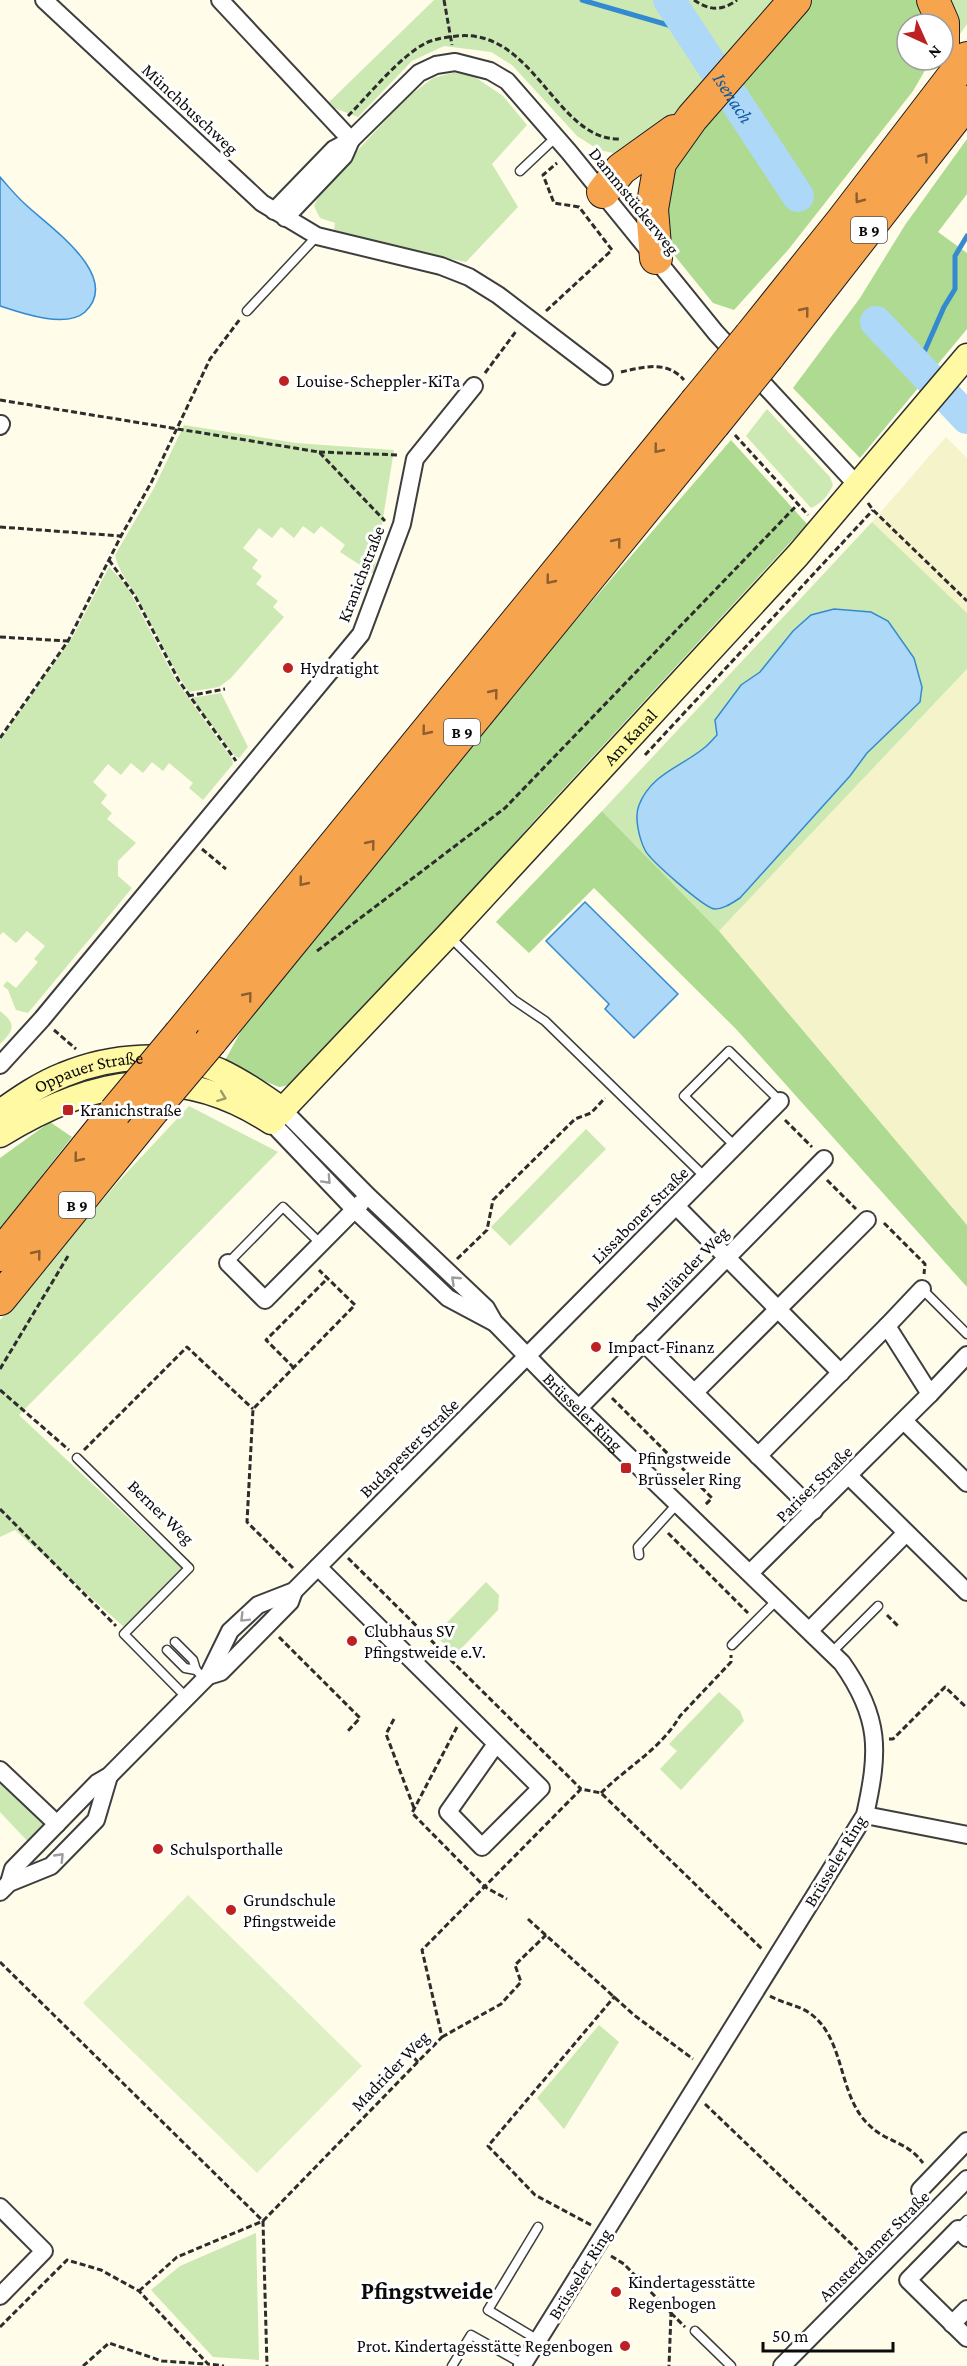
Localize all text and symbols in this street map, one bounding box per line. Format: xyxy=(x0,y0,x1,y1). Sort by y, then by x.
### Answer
north arrow xyxy=(895,12,955,72)
text: N xyxy=(925,42,945,62)
street label: Münchbuschweg xyxy=(138,59,242,159)
water label: Isenach xyxy=(709,68,758,127)
street label: Dammstückerweg xyxy=(585,144,683,259)
one-way arrow xyxy=(917,153,928,164)
one-way arrow xyxy=(855,192,866,203)
road number: B 9 xyxy=(851,217,887,243)
one-way arrow xyxy=(797,307,808,318)
place label: Louise-Scheppler-KiTa xyxy=(296,371,460,391)
marker: Louise-Scheppler-KiTa xyxy=(277,374,291,388)
one-way arrow xyxy=(654,442,665,453)
street label: Kranichstraße xyxy=(333,523,389,625)
one-way arrow xyxy=(610,538,621,549)
one-way arrow xyxy=(546,573,557,584)
place label: Hydratight xyxy=(300,658,380,678)
marker: Hydratight xyxy=(281,661,295,675)
one-way arrow xyxy=(486,689,497,700)
street label: Am Kanal xyxy=(599,705,661,769)
road number: B 9 xyxy=(444,719,480,745)
one-way arrow xyxy=(423,724,434,735)
one-way arrow xyxy=(363,840,374,851)
one-way arrow xyxy=(300,875,311,886)
one-way arrow xyxy=(241,992,252,1003)
street label: Oppauer Straße xyxy=(30,1048,144,1097)
one-way arrow xyxy=(216,1089,227,1102)
place label: Kranichstraße xyxy=(80,1100,182,1120)
marker: Kranichstraße xyxy=(61,1103,75,1117)
one-way arrow xyxy=(75,1151,86,1162)
street label: Lissaboner Straße xyxy=(588,1162,693,1267)
one-way arrow xyxy=(320,1173,331,1183)
road number: B 9 xyxy=(59,1192,95,1218)
street label: Mailänder Weg xyxy=(642,1222,733,1316)
one-way arrow xyxy=(29,1250,40,1261)
one-way arrow xyxy=(451,1276,462,1287)
place label: Impact-Finanz xyxy=(608,1337,715,1357)
marker: Impact-Finanz xyxy=(589,1340,603,1354)
street label: Brüsseler Ring xyxy=(539,1369,627,1455)
street label: Budapester Straße xyxy=(355,1394,463,1502)
street label: Pariser Straße xyxy=(772,1442,856,1526)
place label: Pfingstweide Brüsseler Ring xyxy=(638,1448,742,1489)
marker: Pfingstweide Brüsseler Ring xyxy=(619,1461,633,1475)
street label: Berner Weg xyxy=(124,1476,198,1549)
one-way arrow xyxy=(240,1611,251,1622)
place label: Clubhaus SV Pfingstweide e.V. xyxy=(364,1621,486,1662)
marker: Clubhaus SV Pfingstweide e.V. xyxy=(345,1634,359,1648)
street label: Brüsseler Ring xyxy=(800,1811,870,1910)
place label: Schulsporthalle xyxy=(170,1839,283,1859)
marker: Schulsporthalle xyxy=(151,1842,165,1856)
one-way arrow xyxy=(52,1853,63,1864)
place label: Grundschule Pfingstweide xyxy=(243,1890,336,1931)
marker: Grundschule Pfingstweide xyxy=(224,1903,238,1917)
street label: Madrider Weg xyxy=(347,2027,433,2115)
street label: Amsterdamer Straße xyxy=(815,2186,934,2305)
street label: Brüsseler Ring xyxy=(544,2225,616,2323)
place label: Kindertagesstätte Regenbogen xyxy=(628,2272,755,2313)
district label: Pfingstweide xyxy=(361,2277,493,2304)
marker: Kindertagesstätte Regenbogen xyxy=(609,2285,623,2299)
scale bar xyxy=(763,2315,894,2353)
text: 50 m xyxy=(772,2326,809,2346)
place label: Prot. Kindertagesstätte Regenbogen xyxy=(357,2336,613,2356)
marker: Prot. Kindertagesstätte Regenbogen xyxy=(618,2339,632,2353)

